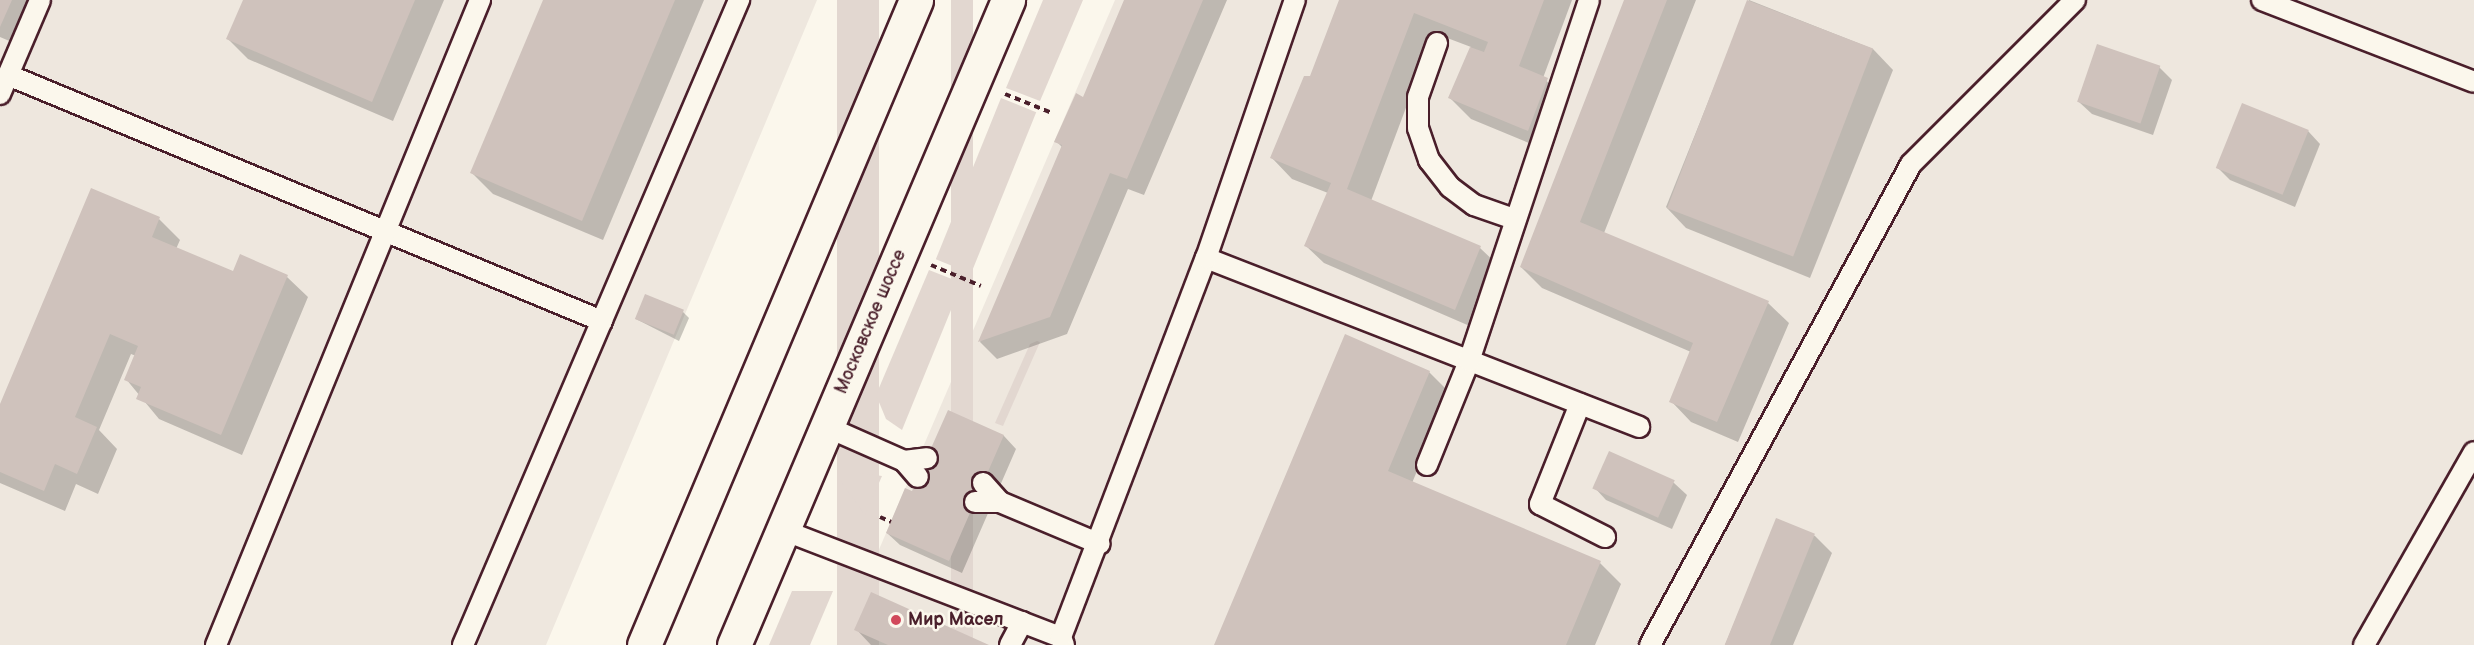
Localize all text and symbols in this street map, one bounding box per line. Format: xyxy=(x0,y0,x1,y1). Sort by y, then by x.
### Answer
street label: Московское шоссе xyxy=(831,247,911,397)
place label: Мир Масел xyxy=(908,609,1004,631)
marker: Мир Масел xyxy=(889,613,903,627)

